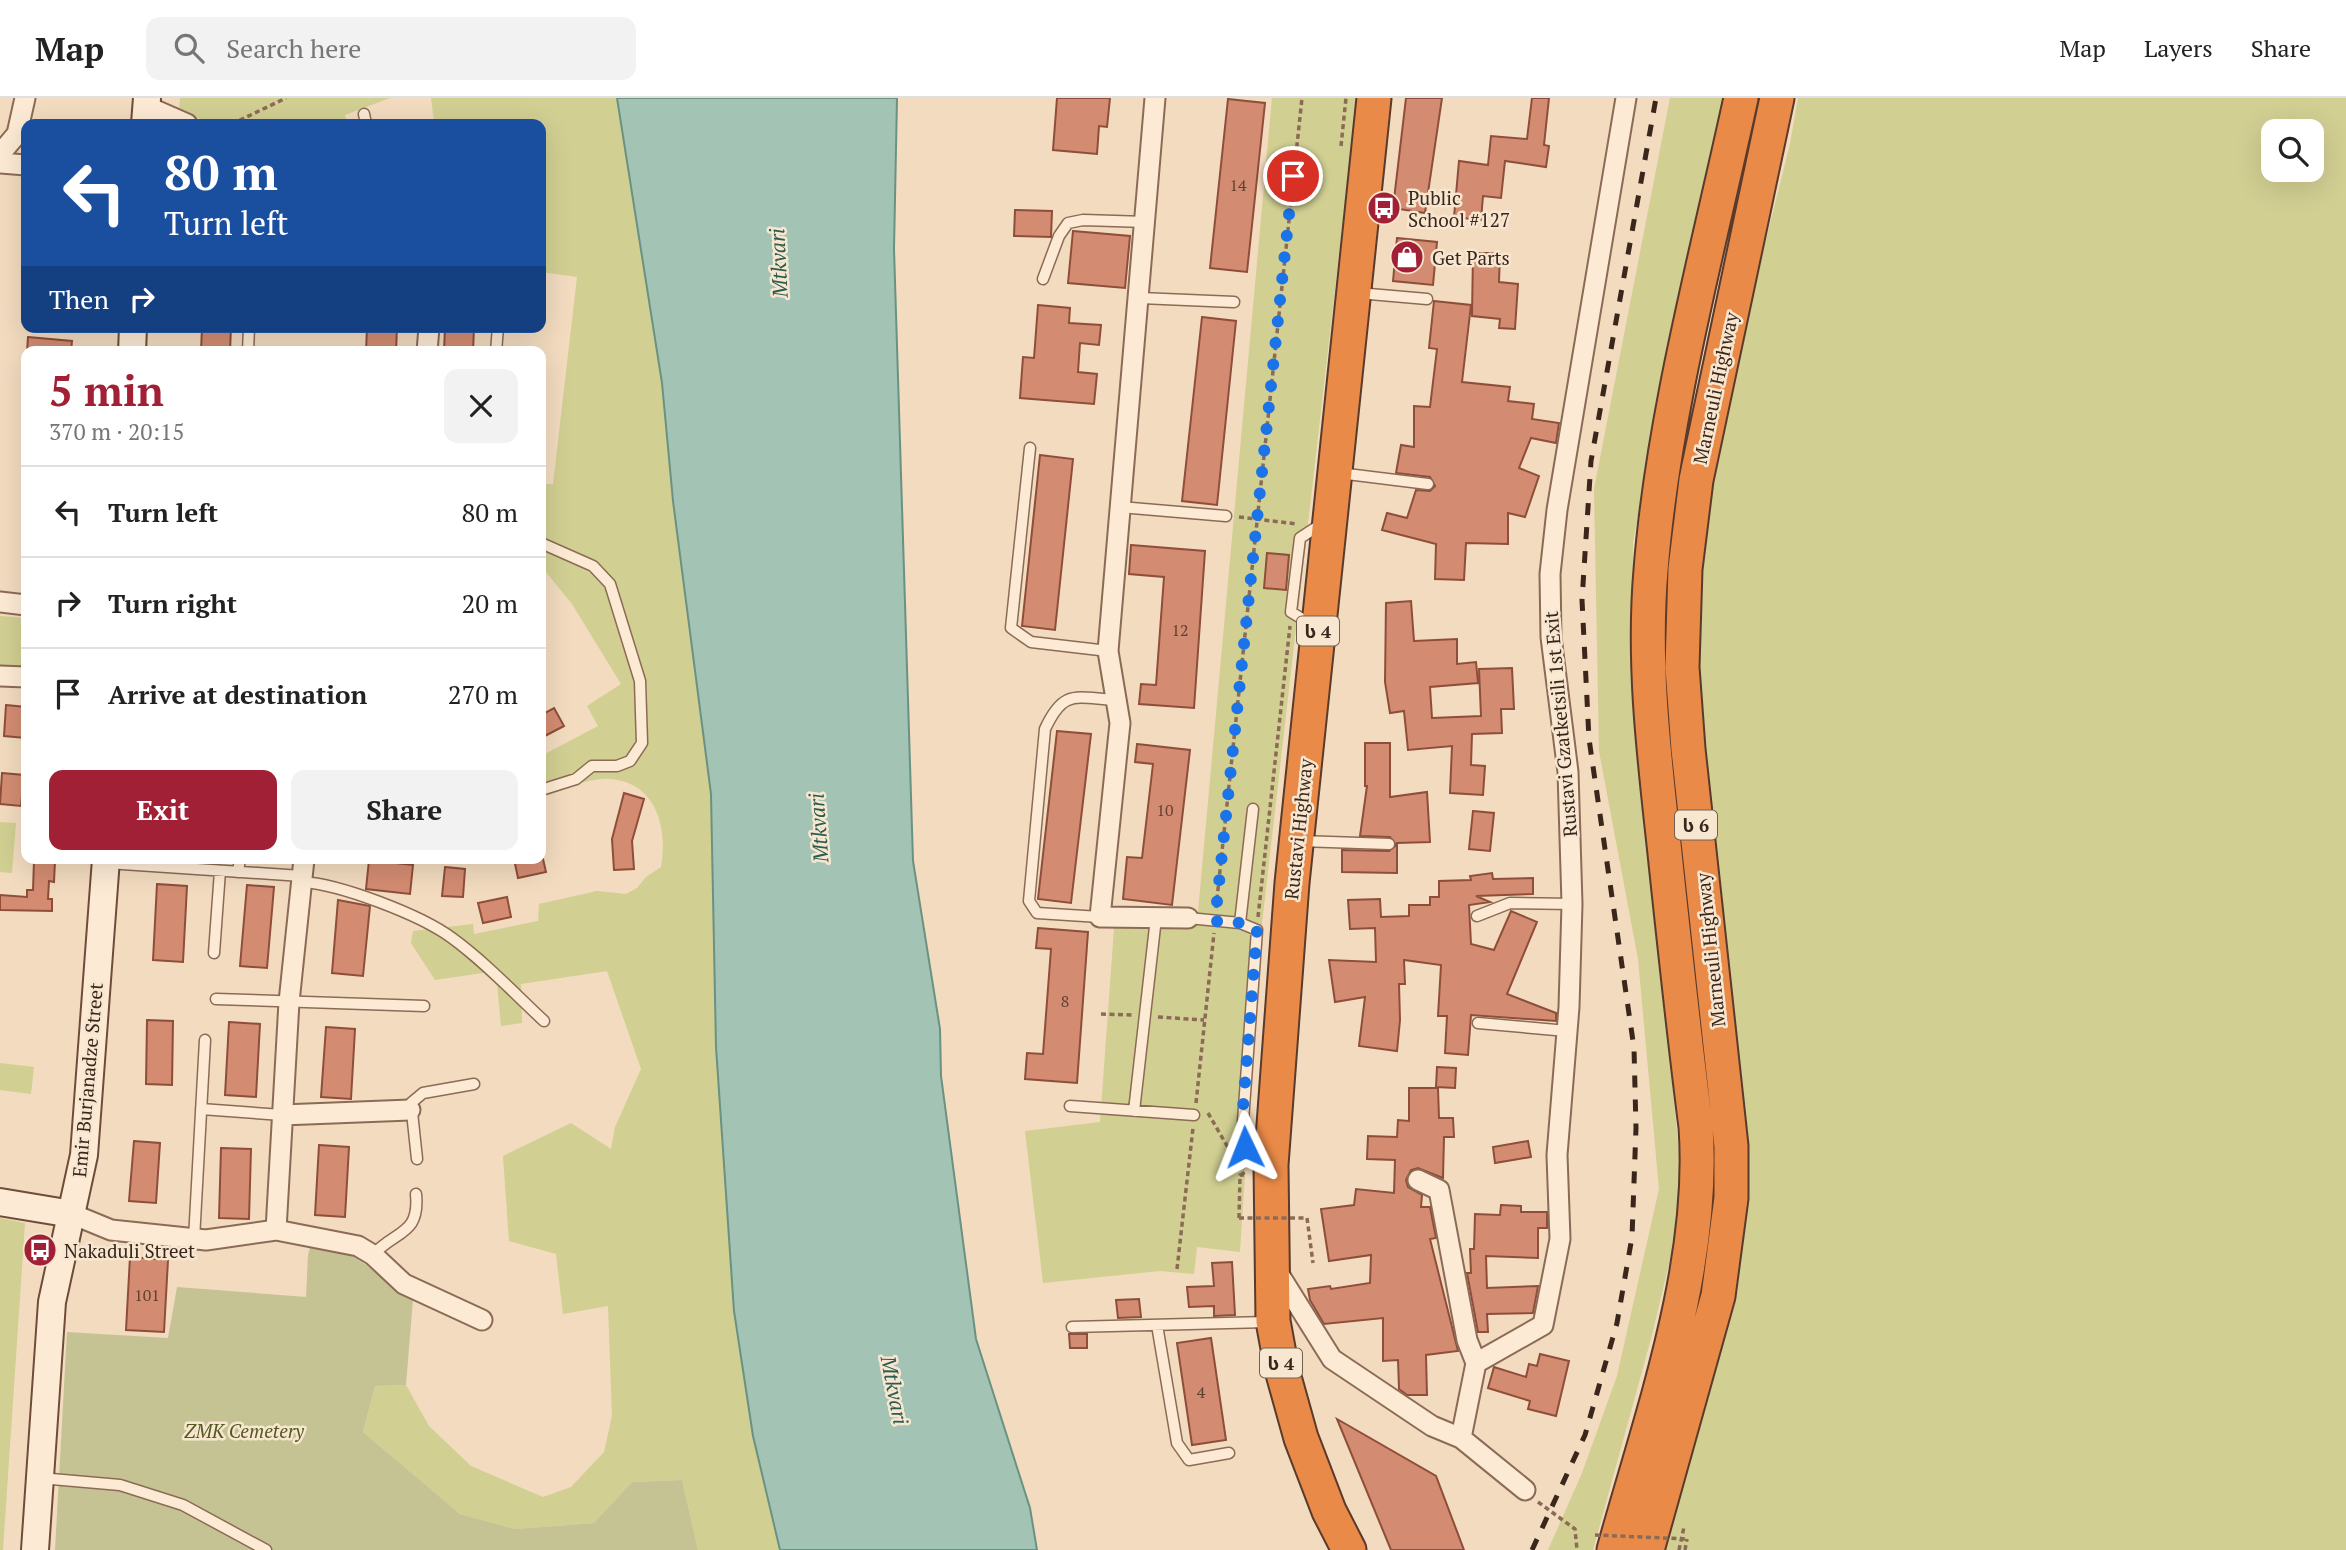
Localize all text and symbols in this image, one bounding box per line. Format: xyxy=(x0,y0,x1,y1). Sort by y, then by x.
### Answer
search box xyxy=(146,17,636,80)
text: Map xyxy=(35,27,104,70)
icon: search xyxy=(170,29,208,67)
text: Search here xyxy=(226,31,361,65)
text: Map xyxy=(2059,32,2106,64)
text: Layers xyxy=(2144,32,2213,64)
text: Share xyxy=(2251,32,2311,64)
map controls xyxy=(2261,119,2324,182)
button: search xyxy=(2261,119,2324,182)
text: 80 m xyxy=(164,139,278,204)
pin xyxy=(1263,146,1323,206)
icon: left xyxy=(49,147,140,238)
icon: arrive xyxy=(1274,157,1312,195)
house number: 14 xyxy=(1229,174,1247,196)
place label: Public School #127 xyxy=(1408,185,1510,232)
bus stop icon: Public School #127 xyxy=(1365,189,1403,227)
text: Turn left xyxy=(164,202,288,244)
water label: Mtkvari xyxy=(762,227,794,299)
shop icon: Get Parts xyxy=(1388,238,1426,276)
place label: Get Parts xyxy=(1432,245,1510,270)
icon: right xyxy=(123,280,161,318)
text: Then xyxy=(49,282,109,316)
street label: Marneuli Highway xyxy=(1687,309,1743,466)
text: 5 min xyxy=(49,362,164,418)
button: close xyxy=(444,369,518,443)
text: 370 m · 20:15 xyxy=(49,416,184,447)
icon: left xyxy=(49,493,87,531)
text: Turn left xyxy=(108,495,218,529)
text: 80 m xyxy=(462,495,518,529)
icon: right xyxy=(49,584,87,622)
text: Turn right xyxy=(108,586,237,620)
text: 20 m xyxy=(462,586,518,620)
street label: Rustavi Gzatketsili 1st Exit xyxy=(1538,610,1582,838)
road number: ს 4 xyxy=(1297,616,1339,646)
house number: 12 xyxy=(1171,619,1189,641)
icon: arrive xyxy=(49,675,87,713)
text: Arrive at destination xyxy=(108,677,367,711)
text: 270 m xyxy=(448,677,518,711)
street label: Rustavi Highway xyxy=(1278,757,1318,901)
button: Exit xyxy=(49,770,277,850)
button: Share xyxy=(291,770,518,850)
water label: Mtkvari xyxy=(802,792,834,865)
house number: 10 xyxy=(1156,799,1174,821)
road number: ს 6 xyxy=(1675,810,1717,840)
street label: Marneuli Highway xyxy=(1689,871,1731,1028)
street label: Emir Burjanadze Street xyxy=(66,982,108,1178)
house number: 8 xyxy=(1061,990,1069,1012)
position arrow xyxy=(1208,1110,1282,1184)
bus stop icon: Nakaduli Street xyxy=(21,1231,59,1269)
place label: Nakaduli Street xyxy=(64,1238,195,1263)
house number: 101 xyxy=(134,1284,160,1306)
road number: ს 4 xyxy=(1260,1348,1302,1378)
water label: Mtkvari xyxy=(874,1352,915,1427)
house number: 4 xyxy=(1197,1381,1206,1403)
park label: ZMK Cemetery xyxy=(184,1418,305,1443)

